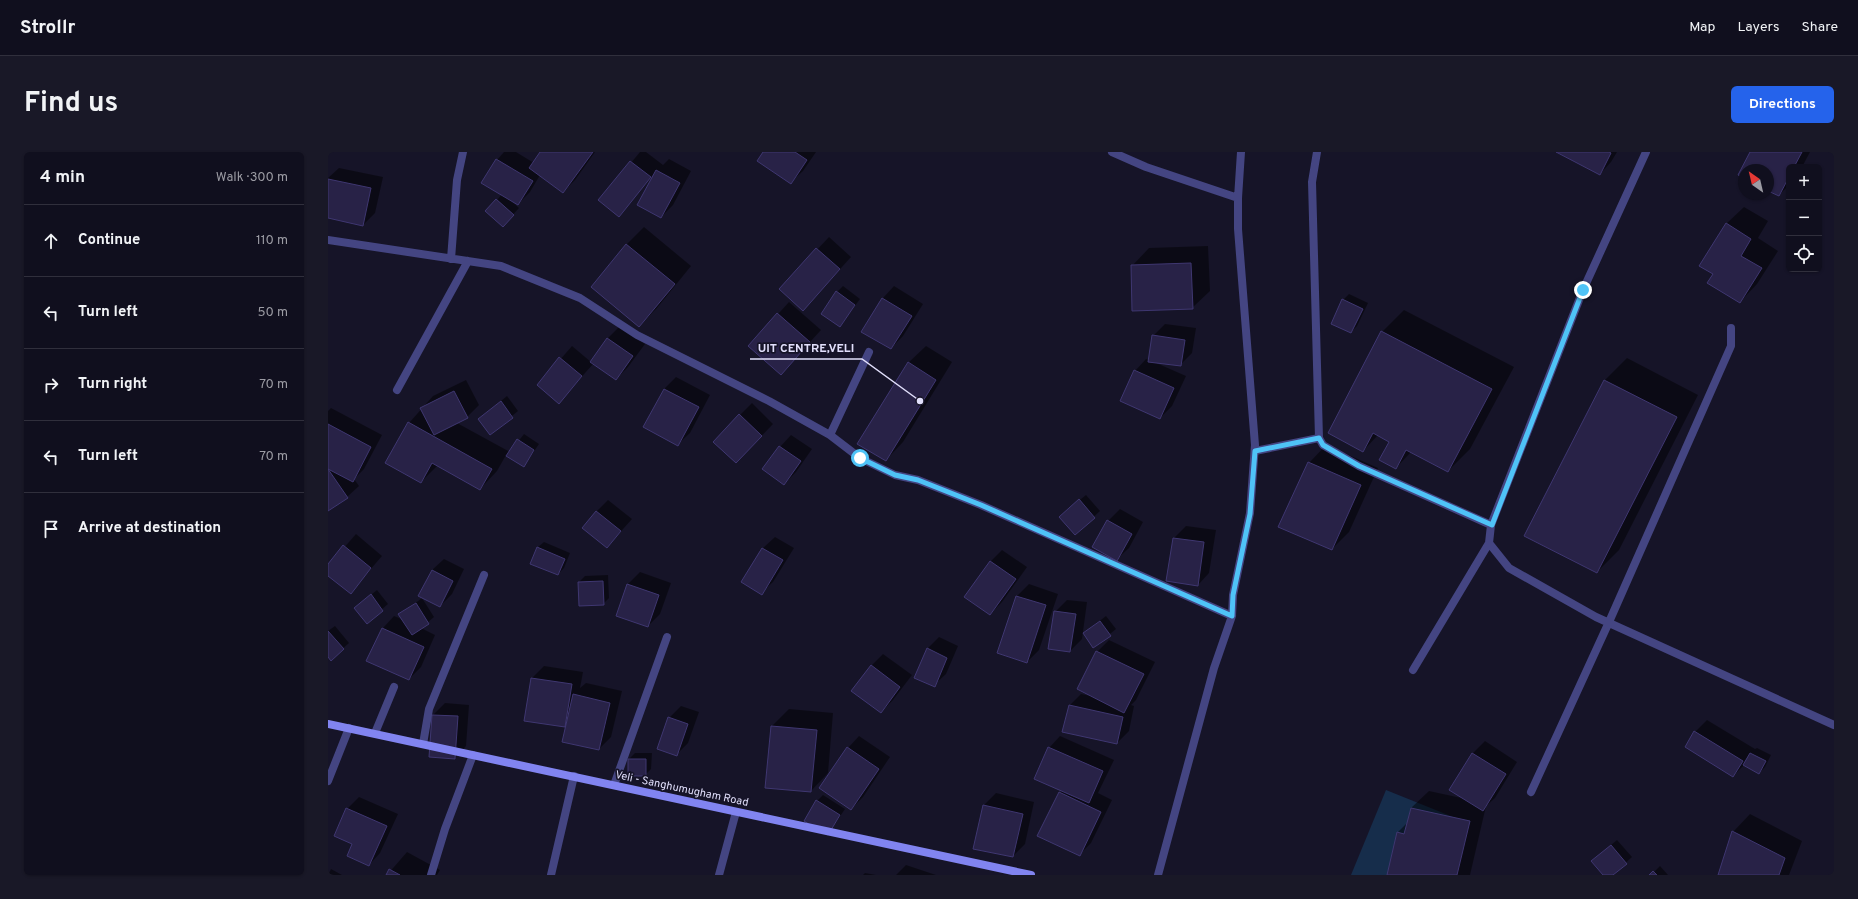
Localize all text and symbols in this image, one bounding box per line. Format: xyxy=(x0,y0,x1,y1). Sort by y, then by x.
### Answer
text: Strollr xyxy=(20,16,75,40)
text: Map xyxy=(1689,19,1715,36)
text: Layers xyxy=(1737,19,1779,36)
text: Share xyxy=(1801,19,1838,36)
text: Find us xyxy=(24,86,118,122)
button: Directions xyxy=(1731,86,1834,123)
north arrow xyxy=(1738,164,1774,200)
map controls xyxy=(1786,164,1822,272)
button: + xyxy=(1786,164,1822,200)
text: 4 min xyxy=(40,167,85,189)
text: Walk · 300 m xyxy=(216,170,288,186)
button: − xyxy=(1786,200,1822,236)
icon: ahead xyxy=(40,230,62,252)
text: Continue xyxy=(78,231,140,250)
text: 110 m xyxy=(256,233,288,249)
button: locate xyxy=(1786,236,1822,272)
route end xyxy=(1574,281,1592,299)
icon: left xyxy=(40,302,62,324)
text: Turn left xyxy=(78,303,138,322)
text: 50 m xyxy=(258,305,288,321)
callout: UIT CENTRE,VELI xyxy=(750,335,862,359)
text: UIT CENTRE,VELI xyxy=(758,341,854,357)
icon: right xyxy=(40,374,62,396)
text: Turn right xyxy=(78,375,147,394)
text: 70 m xyxy=(259,377,288,393)
icon: left xyxy=(40,446,62,468)
text: Turn left xyxy=(78,447,138,466)
text: 70 m xyxy=(259,449,288,465)
route start xyxy=(851,449,869,467)
icon: arrive xyxy=(40,518,62,540)
text: Arrive at destination xyxy=(78,519,221,538)
street label: Veli - Sanghumugham Road xyxy=(614,768,750,810)

